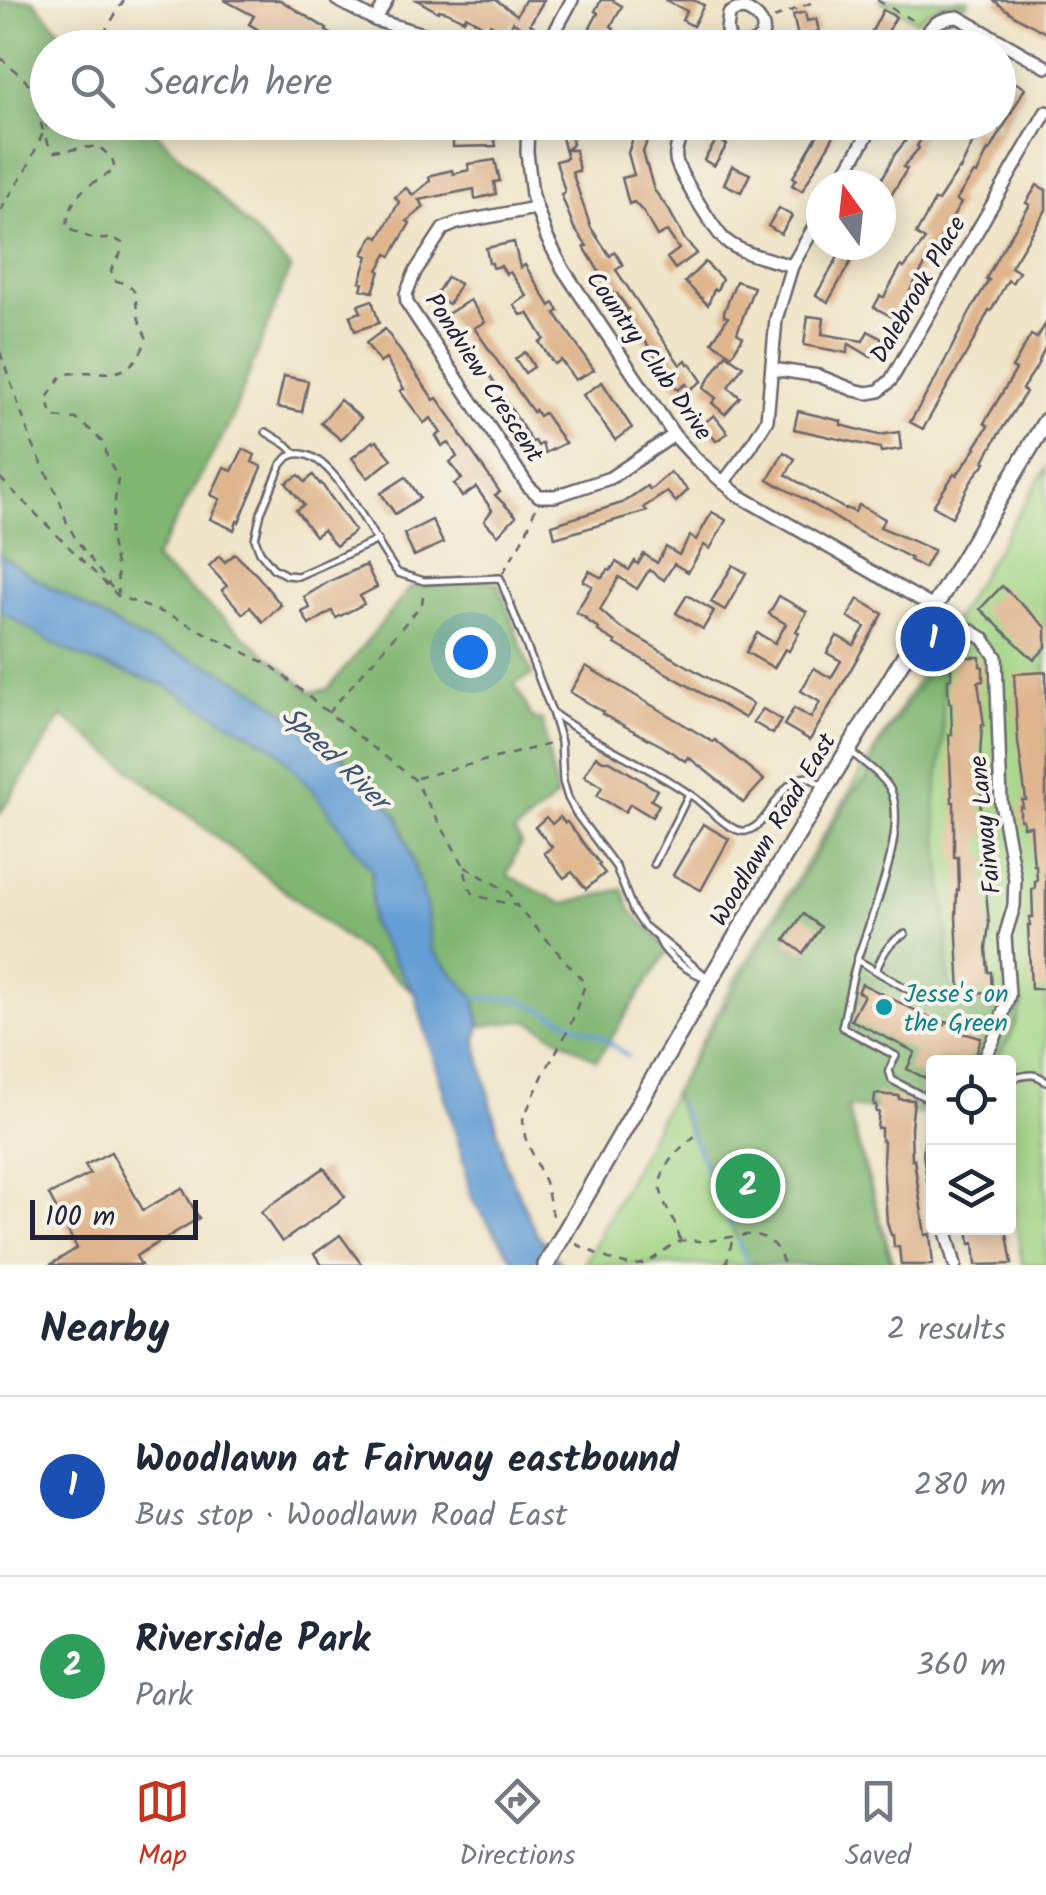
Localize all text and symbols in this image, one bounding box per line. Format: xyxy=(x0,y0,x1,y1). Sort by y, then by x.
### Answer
search box xyxy=(30,30,1016,140)
text: Search here xyxy=(145,55,332,115)
icon: search xyxy=(65,58,120,113)
north arrow xyxy=(806,170,896,260)
street label: Dalebrook Place xyxy=(860,209,977,371)
street label: Country Club Drive xyxy=(575,263,722,449)
street label: Pondview Crescent xyxy=(413,285,554,471)
pin: 1 xyxy=(900,602,966,676)
your location xyxy=(445,627,496,678)
water label: Speed River xyxy=(270,696,403,826)
street label: Woodlawn Road East xyxy=(700,725,848,934)
street label: Fairway Lane xyxy=(959,753,1013,896)
place label: Jesse's on the Green xyxy=(904,975,1008,1044)
marker: Jesse's on the Green xyxy=(873,996,895,1018)
map controls xyxy=(926,1055,1016,1235)
button: locate xyxy=(926,1055,1016,1145)
button: layers xyxy=(926,1145,1016,1235)
pin: 2 xyxy=(716,1148,780,1224)
scale bar xyxy=(30,1195,198,1240)
text: 100 m xyxy=(45,1195,115,1240)
text: Nearby xyxy=(40,1297,169,1364)
text: 2 results xyxy=(887,1305,1006,1356)
text: Woodlawn at Fairway eastbound xyxy=(135,1431,679,1491)
text: 1 xyxy=(68,1461,77,1512)
text: 280 m xyxy=(914,1461,1006,1512)
text: Bus stop · Woodlawn Road East xyxy=(135,1491,567,1542)
text: Riverside Park xyxy=(135,1611,370,1671)
text: 2 xyxy=(63,1641,82,1692)
text: 360 m xyxy=(916,1641,1006,1692)
text: Park xyxy=(135,1671,193,1722)
tab: Map xyxy=(135,1774,190,1879)
tab: Directions xyxy=(459,1774,575,1879)
tab: Saved xyxy=(845,1774,911,1879)

